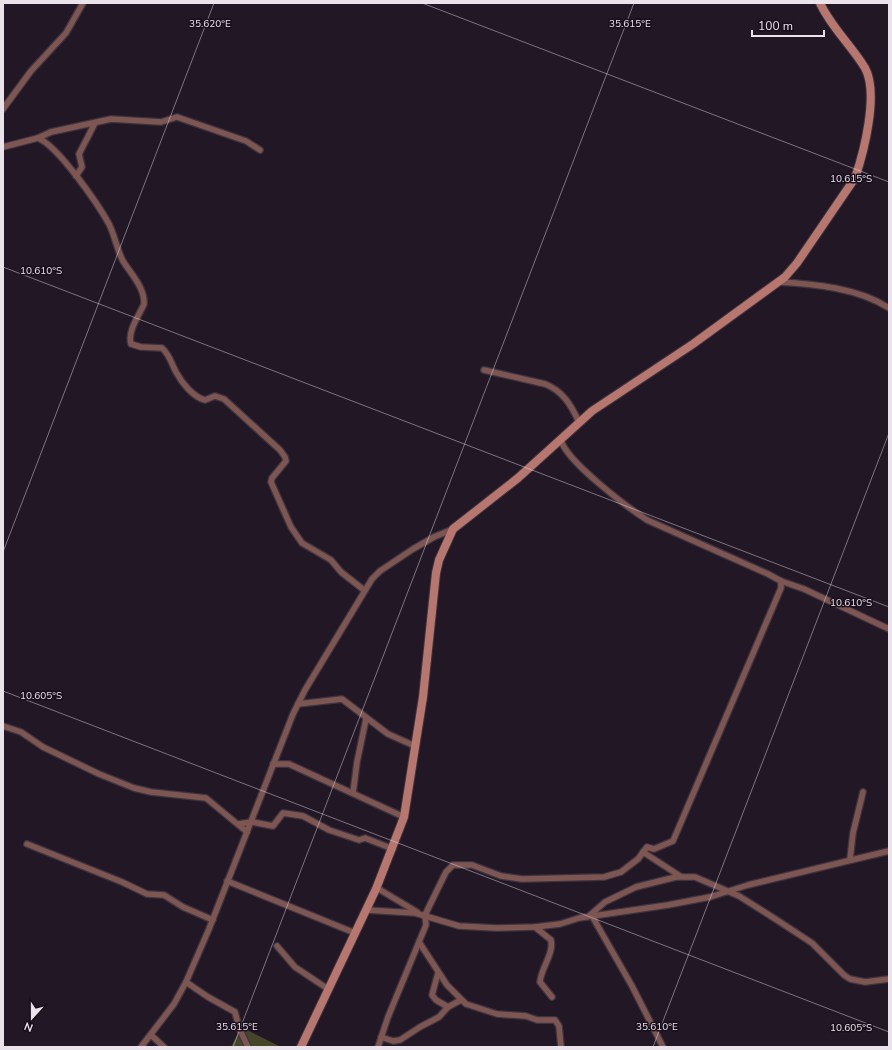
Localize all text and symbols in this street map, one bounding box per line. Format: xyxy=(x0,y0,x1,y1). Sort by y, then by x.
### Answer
scale bar xyxy=(752,12,824,38)
text: 35.620°E xyxy=(189,17,231,31)
text: 35.615°E xyxy=(609,17,651,31)
text: 100 m xyxy=(758,18,793,34)
text: 10.615°S xyxy=(830,172,872,186)
text: 10.610°S xyxy=(20,264,62,278)
text: 10.610°S xyxy=(830,596,872,610)
text: 10.605°S xyxy=(20,689,62,703)
north arrow xyxy=(12,998,52,1038)
text: N xyxy=(22,1018,35,1035)
text: 35.615°E xyxy=(216,1020,258,1034)
text: 35.610°E xyxy=(636,1020,678,1034)
text: 10.605°S xyxy=(830,1021,872,1035)

